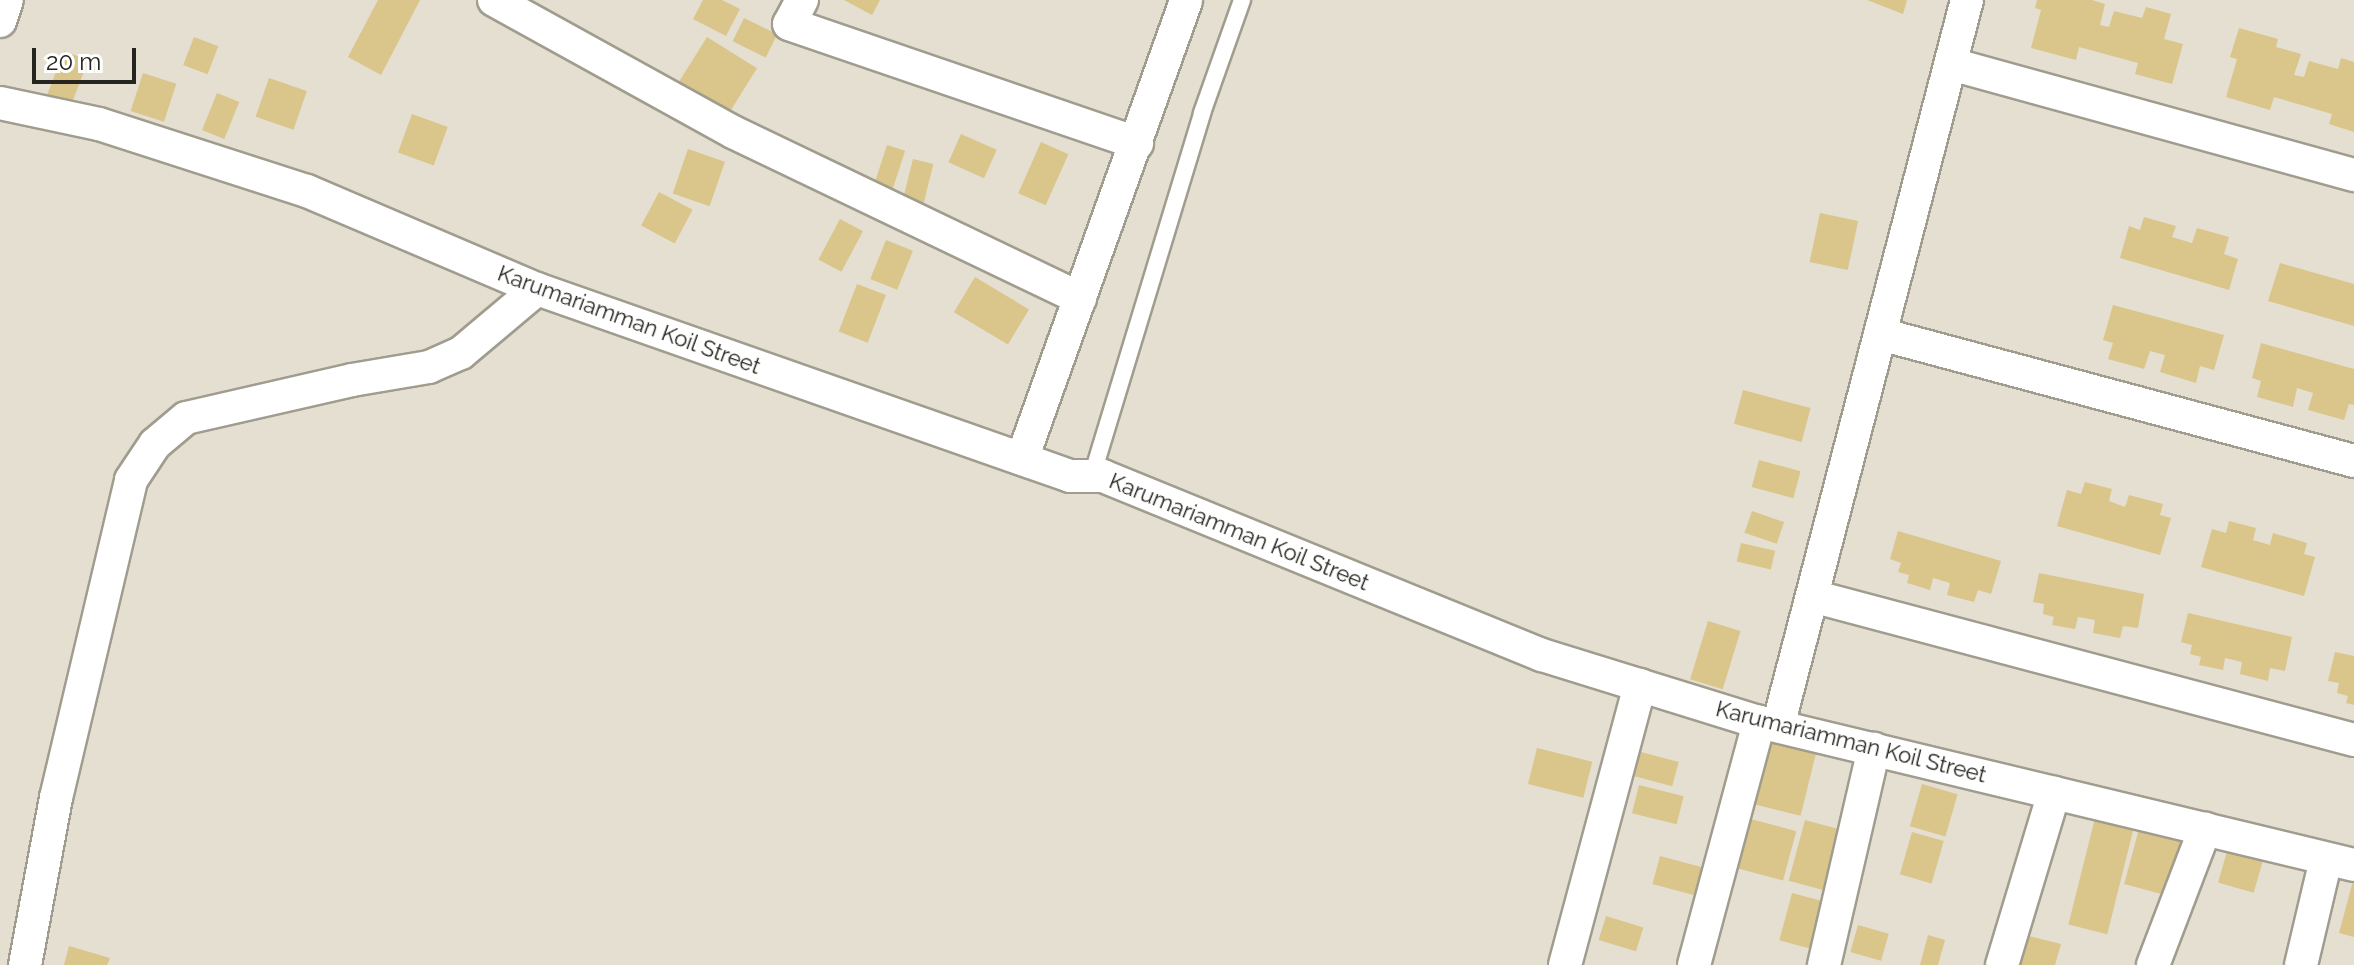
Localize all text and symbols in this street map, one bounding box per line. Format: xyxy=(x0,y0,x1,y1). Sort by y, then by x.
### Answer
scale bar xyxy=(36,32,140,82)
text: 20 m xyxy=(46,47,101,76)
street label: Karumariamman Koil Street xyxy=(494,260,764,380)
street label: Karumariamman Koil Street xyxy=(1105,468,1373,596)
street label: Karumariamman Koil Street xyxy=(1713,696,1989,788)

